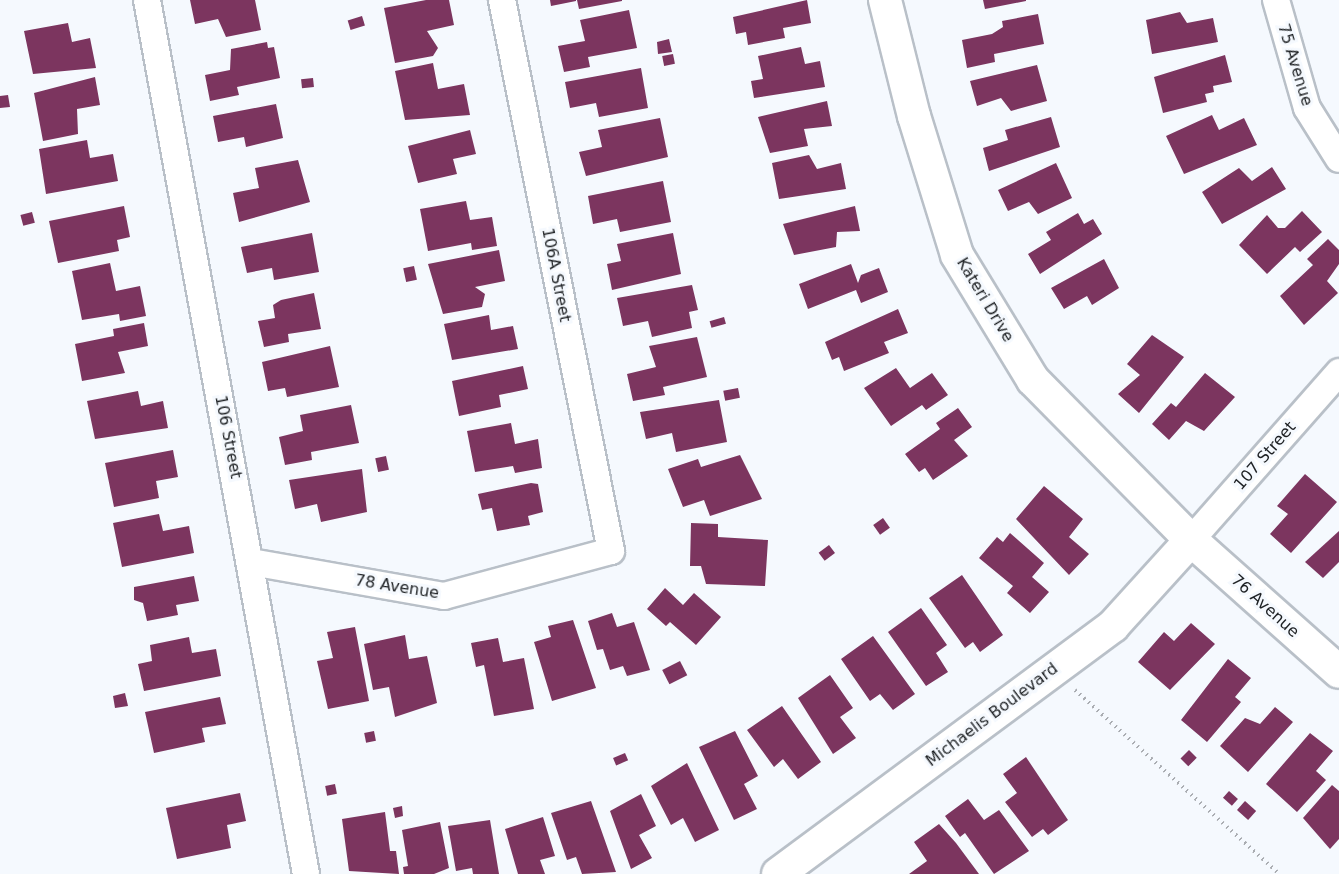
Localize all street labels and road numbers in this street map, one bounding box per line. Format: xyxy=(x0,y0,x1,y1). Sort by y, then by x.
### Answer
street label: 75 Avenue xyxy=(1273,22,1317,108)
street label: 106A Street xyxy=(537,226,575,324)
street label: Kateri Drive xyxy=(952,254,1018,346)
street label: 106 Street xyxy=(211,394,245,480)
street label: 107 Street xyxy=(1230,418,1300,494)
street label: 76 Avenue xyxy=(1227,570,1303,642)
street label: 78 Avenue xyxy=(354,571,440,603)
street label: Michaelis Boulevard xyxy=(922,659,1062,771)

